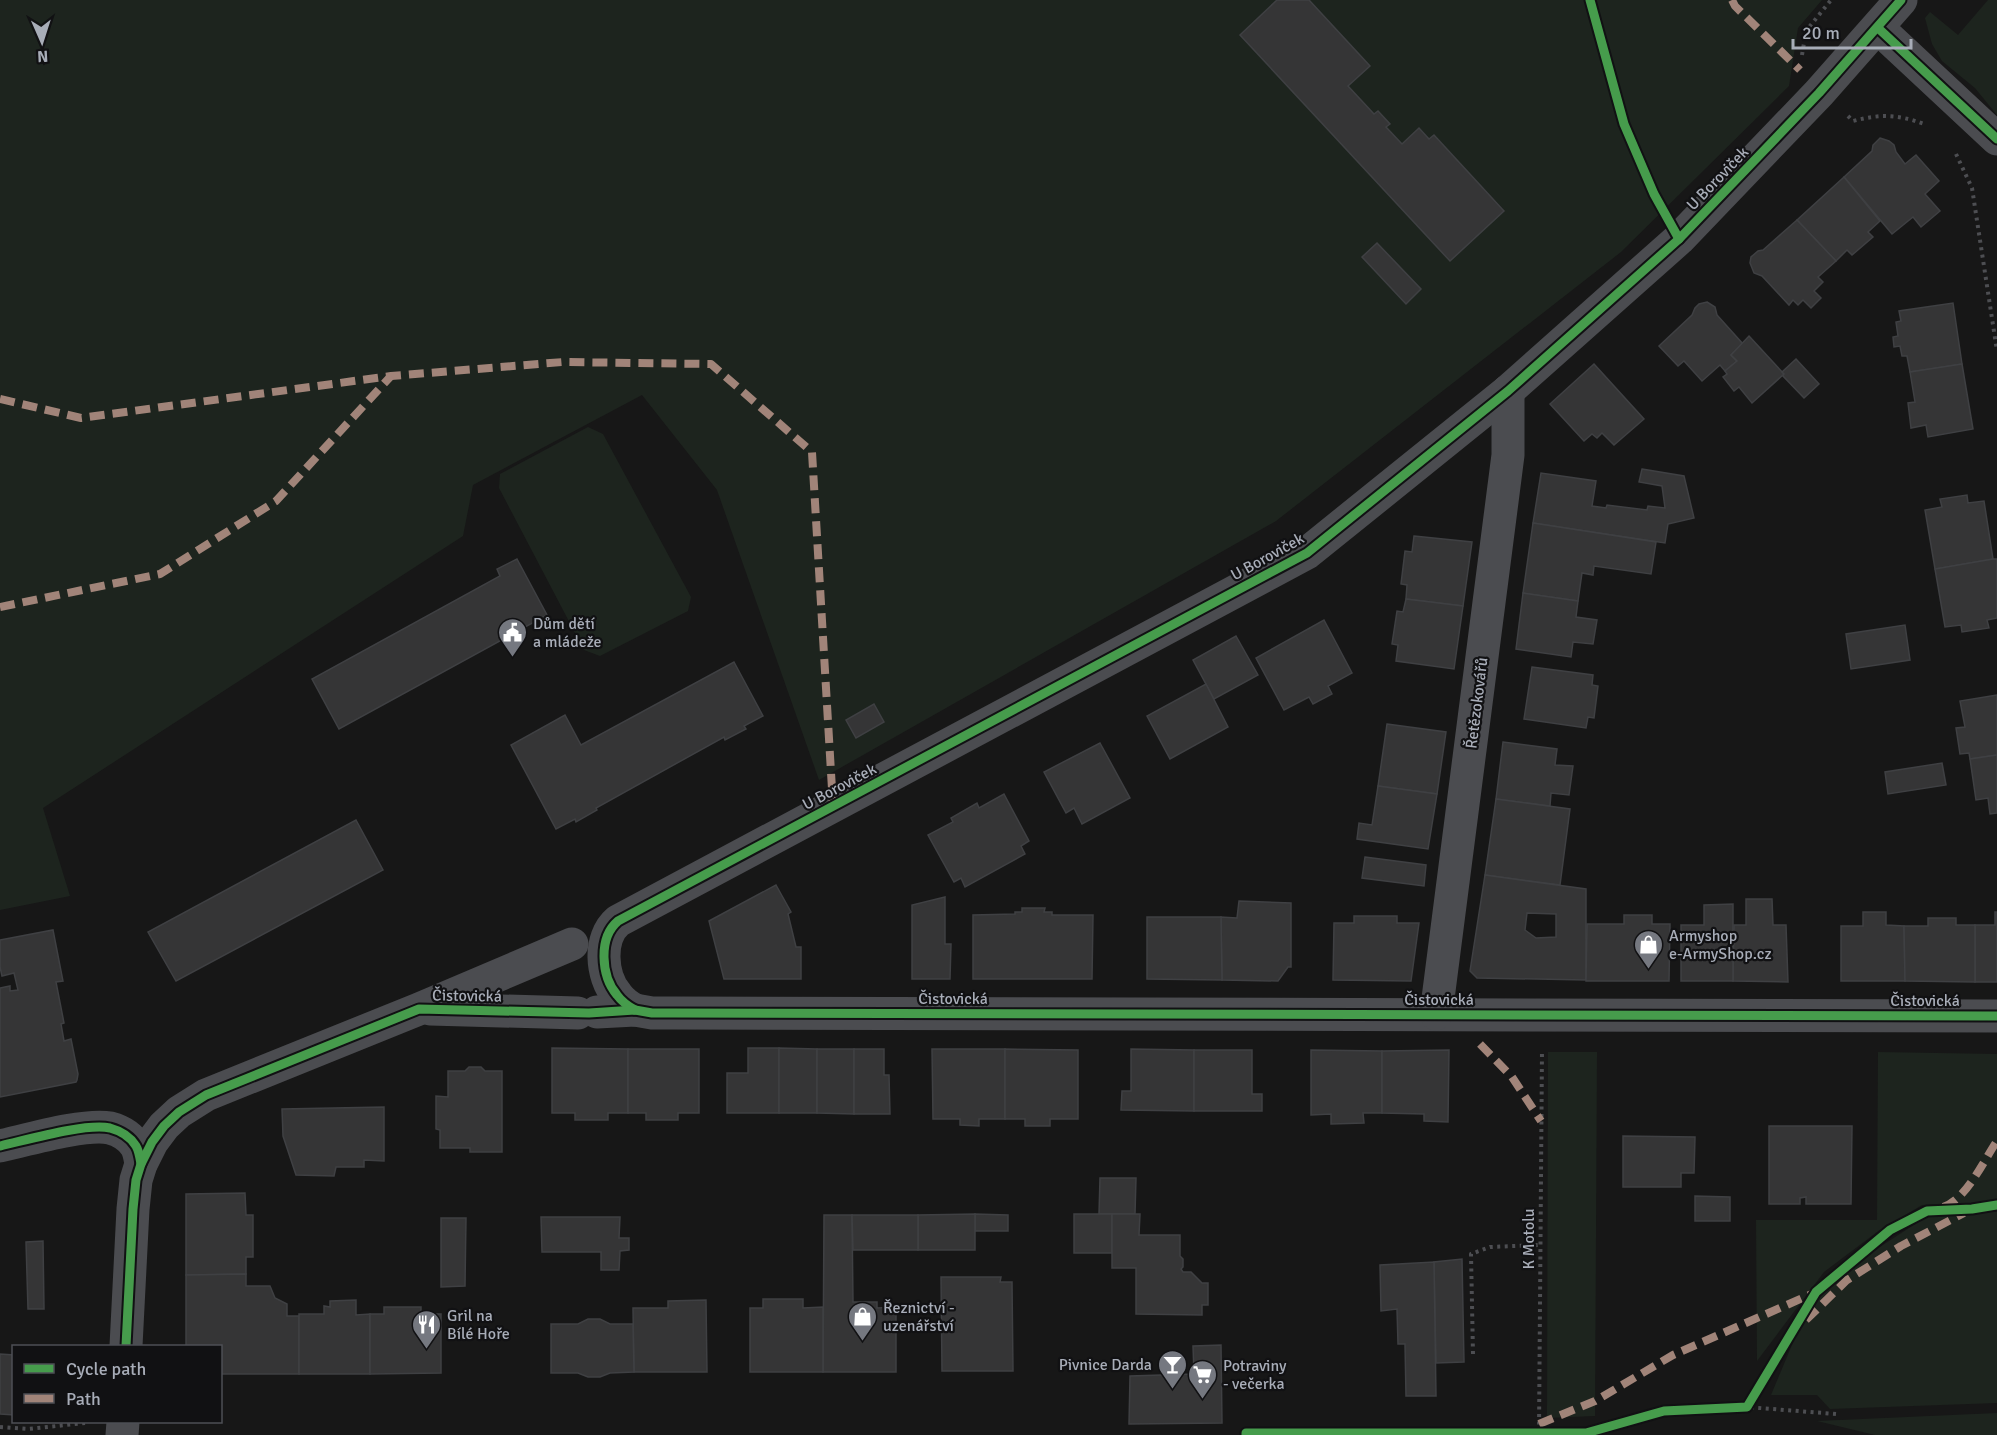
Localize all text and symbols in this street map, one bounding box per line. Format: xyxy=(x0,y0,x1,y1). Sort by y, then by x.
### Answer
north arrow xyxy=(12,12,72,72)
scale bar xyxy=(1793,12,1912,50)
text: 20 m xyxy=(1802,22,1840,44)
text: N xyxy=(37,46,49,66)
street label: U Boroviček xyxy=(1682,143,1753,215)
street label: U Boroviček xyxy=(1227,529,1308,585)
place label: Dům dětí a mládeže xyxy=(533,614,602,652)
public building icon: Dům dětí a mládeže xyxy=(496,616,528,658)
street label: Řetězokovářů xyxy=(1461,656,1493,750)
street label: U Boroviček xyxy=(799,759,880,815)
place label: Armyshop e-ArmyShop.cz xyxy=(1669,926,1772,964)
shop icon: Armyshop e-ArmyShop.cz xyxy=(1632,928,1664,970)
street label: Čistovická xyxy=(432,985,502,1007)
street label: Čistovická xyxy=(918,989,988,1009)
street label: Čistovická xyxy=(1404,990,1474,1010)
street label: Čistovická xyxy=(1890,991,1960,1011)
street label: K Motolu xyxy=(1519,1208,1539,1270)
place label: Řeznictví - uzenářství xyxy=(883,1298,955,1336)
shop icon: Řeznictví - uzenářství xyxy=(846,1300,878,1342)
place label: Gril na Bílé Hoře xyxy=(447,1306,510,1344)
restaurant icon: Gril na Bílé Hoře xyxy=(410,1308,442,1350)
legend xyxy=(12,1345,222,1423)
bar icon: Pivnice Darda xyxy=(1157,1348,1189,1390)
place label: Pivnice Darda xyxy=(1059,1355,1152,1375)
place label: Potraviny - večerka xyxy=(1223,1356,1287,1394)
text: Cycle path xyxy=(66,1358,146,1380)
supermarket icon: Potraviny - večerka xyxy=(1186,1358,1218,1400)
text: Path xyxy=(66,1388,101,1410)

